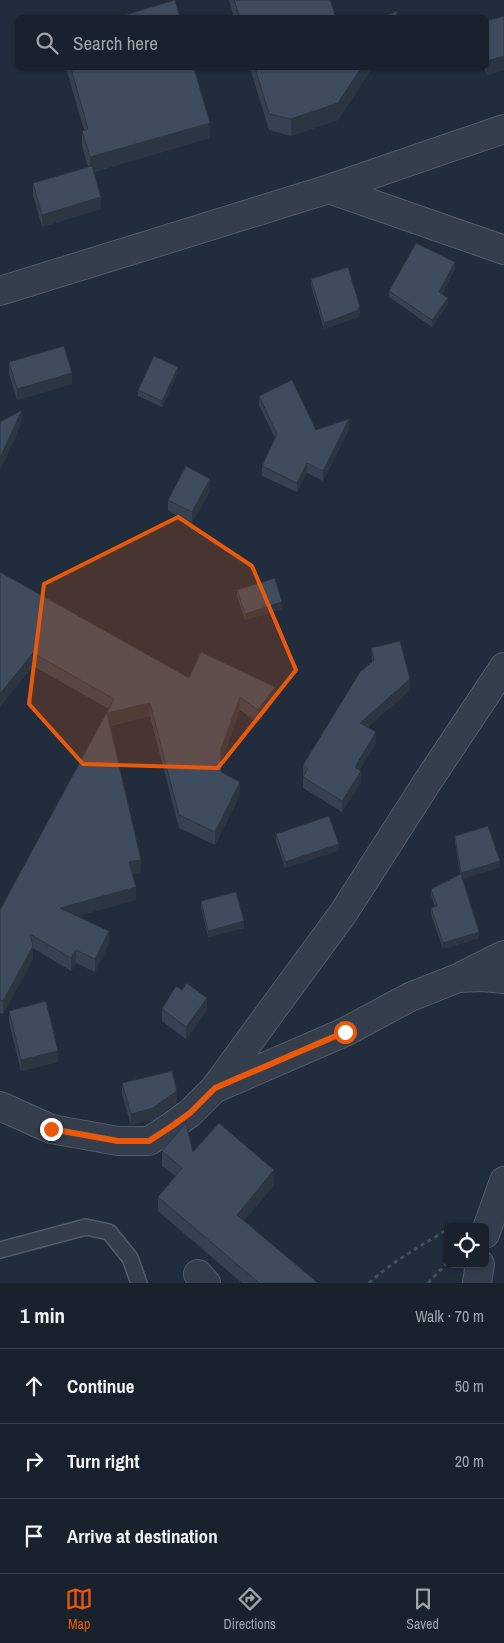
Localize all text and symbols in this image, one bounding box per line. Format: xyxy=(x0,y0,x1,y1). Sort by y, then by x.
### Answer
search box xyxy=(15,15,489,70)
icon: search xyxy=(33,29,61,57)
text: Search here xyxy=(73,30,158,56)
route start xyxy=(334,1021,357,1044)
route end xyxy=(40,1118,63,1141)
map controls xyxy=(444,1223,489,1268)
button: locate xyxy=(444,1223,489,1268)
text: 1 min xyxy=(20,1301,65,1330)
text: Walk · 70 m xyxy=(415,1305,484,1327)
icon: ahead xyxy=(20,1372,48,1400)
text: Continue xyxy=(67,1373,135,1399)
text: 50 m xyxy=(455,1375,484,1397)
icon: right xyxy=(20,1447,48,1475)
text: Turn right xyxy=(67,1448,139,1474)
text: 20 m xyxy=(455,1450,484,1472)
icon: arrive xyxy=(20,1522,48,1550)
text: Arrive at destination xyxy=(67,1523,218,1549)
tab: Map xyxy=(65,1585,93,1633)
tab: Directions xyxy=(224,1585,276,1633)
tab: Saved xyxy=(406,1585,439,1633)

